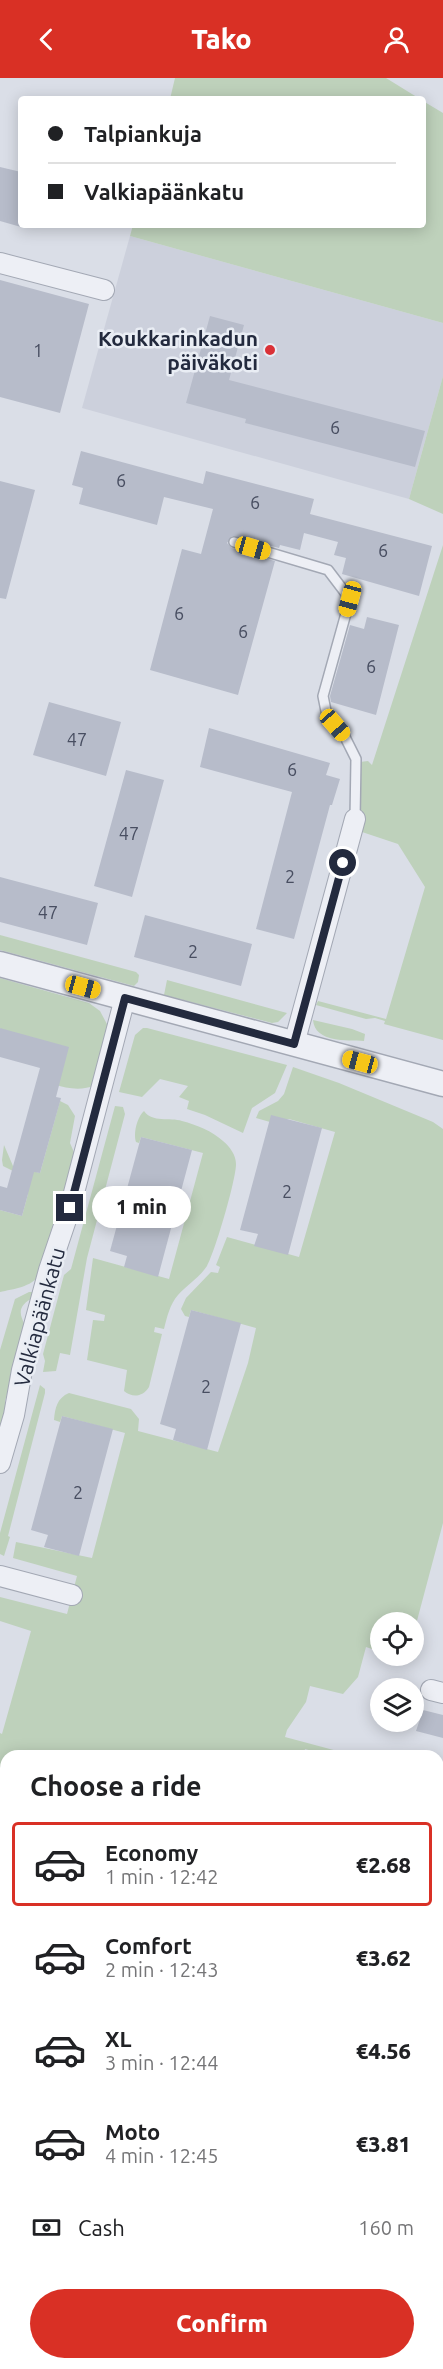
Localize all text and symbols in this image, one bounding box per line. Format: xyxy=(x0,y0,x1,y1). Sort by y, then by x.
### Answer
icon: back xyxy=(30,23,63,56)
icon: person xyxy=(380,23,413,56)
text: Tako xyxy=(191,24,252,54)
text: Talpiankuja xyxy=(84,121,202,146)
text: Valkiapäänkatu xyxy=(84,179,244,204)
place label: Koukkarinkadun päiväkoti xyxy=(98,326,258,374)
house number: 1 xyxy=(33,340,43,360)
marker: Koukkarinkadun päiväkoti xyxy=(263,343,277,357)
house number: 6 xyxy=(330,417,340,437)
house number: 6 xyxy=(116,470,126,490)
house number: 6 xyxy=(250,492,260,512)
car xyxy=(233,534,273,562)
house number: 6 xyxy=(378,540,388,560)
car xyxy=(337,579,363,619)
house number: 6 xyxy=(174,603,184,623)
house number: 6 xyxy=(238,621,248,641)
house number: 6 xyxy=(366,656,376,676)
car xyxy=(316,706,354,744)
house number: 47 xyxy=(67,729,87,749)
house number: 6 xyxy=(287,759,297,779)
house number: 47 xyxy=(119,823,139,843)
route start xyxy=(329,849,356,876)
house number: 2 xyxy=(285,866,295,886)
house number: 47 xyxy=(38,902,58,922)
house number: 2 xyxy=(188,941,198,961)
car xyxy=(63,974,103,1000)
car xyxy=(340,1049,380,1075)
house number: 2 xyxy=(282,1181,292,1201)
callout: 1 min xyxy=(91,1187,190,1229)
route end xyxy=(56,1194,83,1221)
text: 1 min xyxy=(116,1195,167,1218)
street label: Valkiapäänkatu xyxy=(9,1245,69,1389)
house number: 2 xyxy=(201,1376,211,1396)
house number: 2 xyxy=(73,1482,83,1502)
map controls xyxy=(370,1612,424,1732)
button: locate xyxy=(370,1612,424,1666)
button: layers xyxy=(370,1678,424,1732)
text: Choose a ride xyxy=(30,1771,202,1801)
icon: car xyxy=(33,1837,87,1891)
text: Economy xyxy=(105,1840,198,1865)
text: €2.68 xyxy=(356,1852,411,1877)
text: 1 min · 12:42 xyxy=(105,1865,219,1888)
icon: car xyxy=(33,1930,87,1984)
text: Comfort xyxy=(105,1933,192,1958)
text: €3.62 xyxy=(356,1945,411,1970)
text: 2 min · 12:43 xyxy=(105,1958,219,1981)
icon: car xyxy=(33,2023,87,2077)
text: XL xyxy=(105,2026,132,2051)
text: €4.56 xyxy=(356,2038,411,2063)
text: 3 min · 12:44 xyxy=(105,2051,219,2074)
icon: car xyxy=(33,2116,87,2170)
text: Moto xyxy=(105,2119,160,2144)
text: €3.81 xyxy=(356,2131,411,2156)
text: 4 min · 12:45 xyxy=(105,2144,219,2167)
icon: cash xyxy=(30,2211,63,2244)
text: Cash xyxy=(78,2215,125,2240)
text: 160 m xyxy=(358,2216,414,2239)
button: Confirm xyxy=(30,2289,414,2358)

